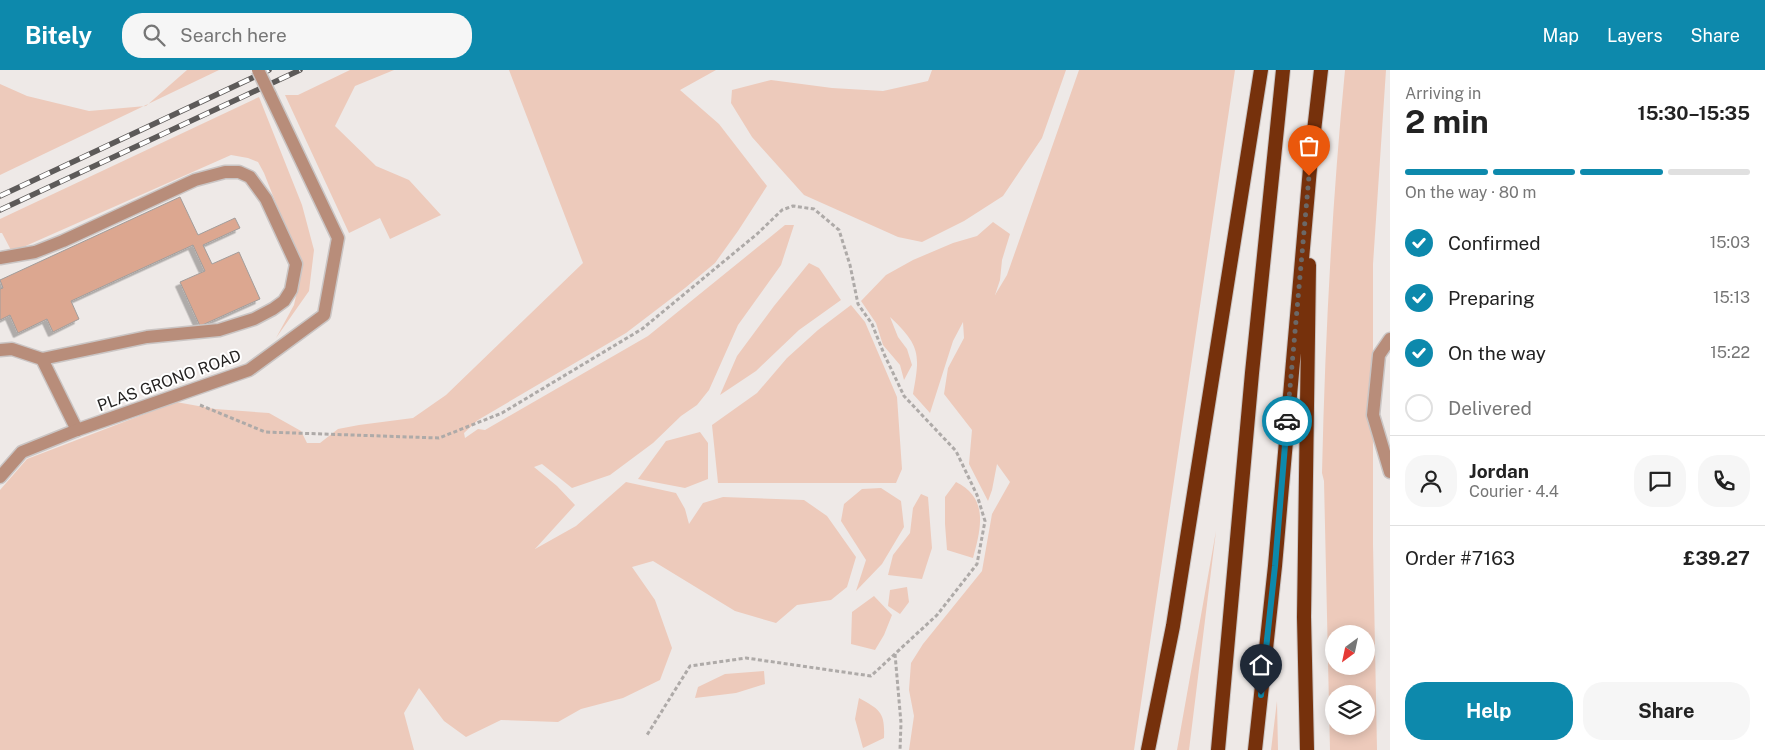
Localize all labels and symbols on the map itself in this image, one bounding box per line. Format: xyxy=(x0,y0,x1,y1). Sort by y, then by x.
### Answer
pin xyxy=(1288,125,1330,176)
street label: PLAS GRONO ROAD xyxy=(95,346,244,415)
courier xyxy=(1262,396,1312,446)
north arrow xyxy=(1325,625,1375,675)
pin xyxy=(1240,644,1282,695)

